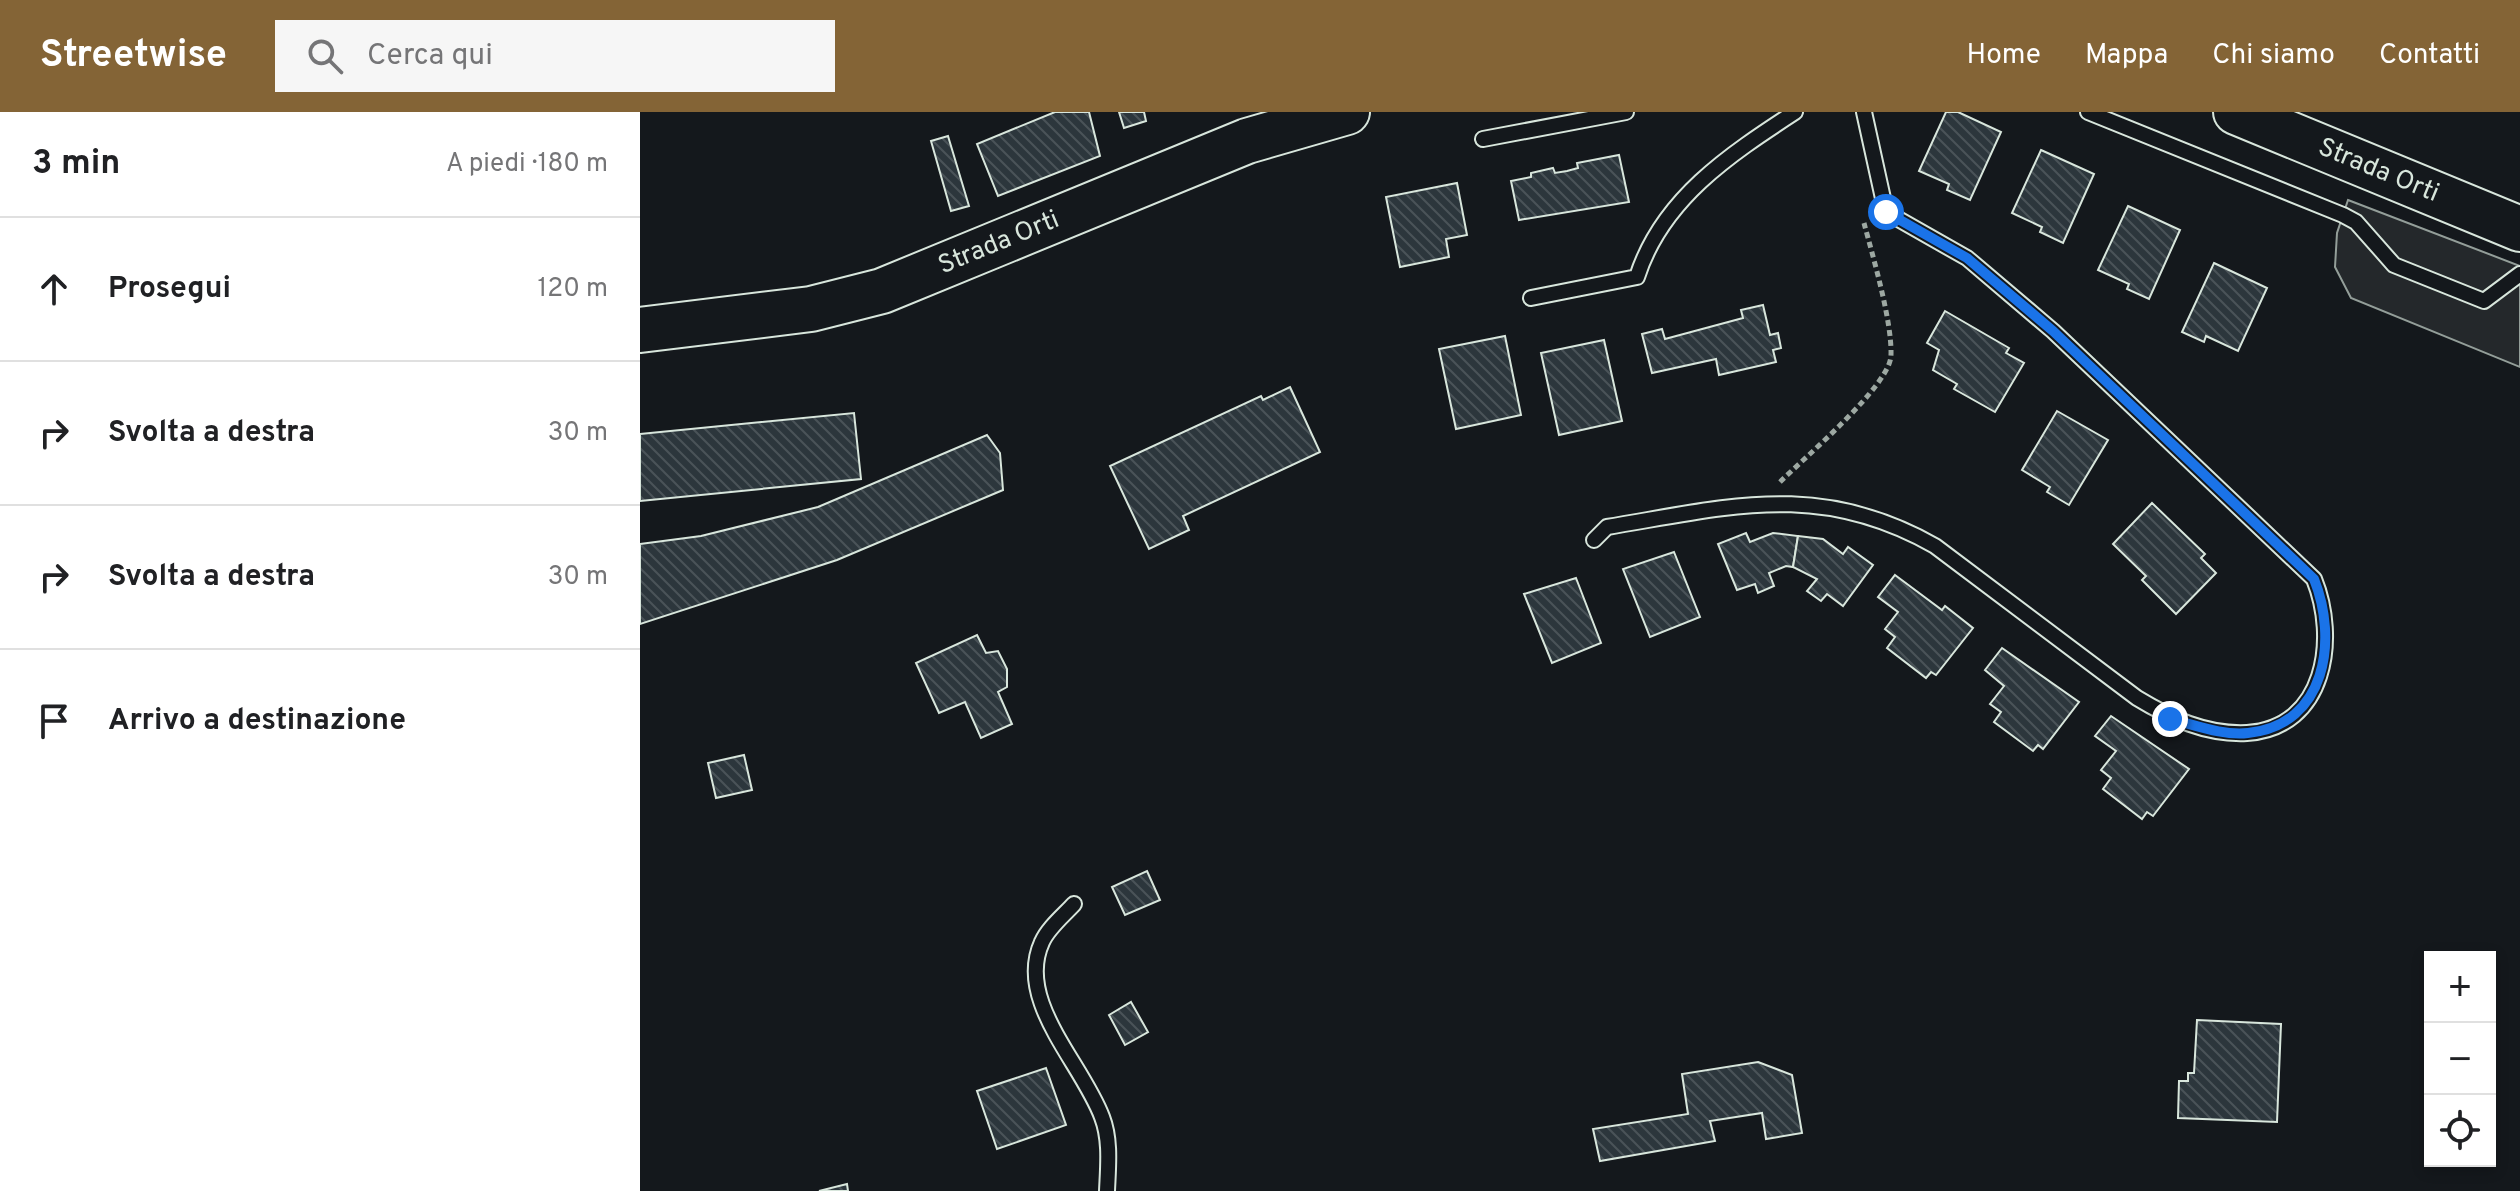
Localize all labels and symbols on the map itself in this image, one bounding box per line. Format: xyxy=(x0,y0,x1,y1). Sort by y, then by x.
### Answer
street label: Strada Orti xyxy=(2313,131,2444,210)
route start xyxy=(1868,194,1904,230)
street label: Strada Orti xyxy=(934,203,1064,282)
route end xyxy=(2152,701,2188,737)

